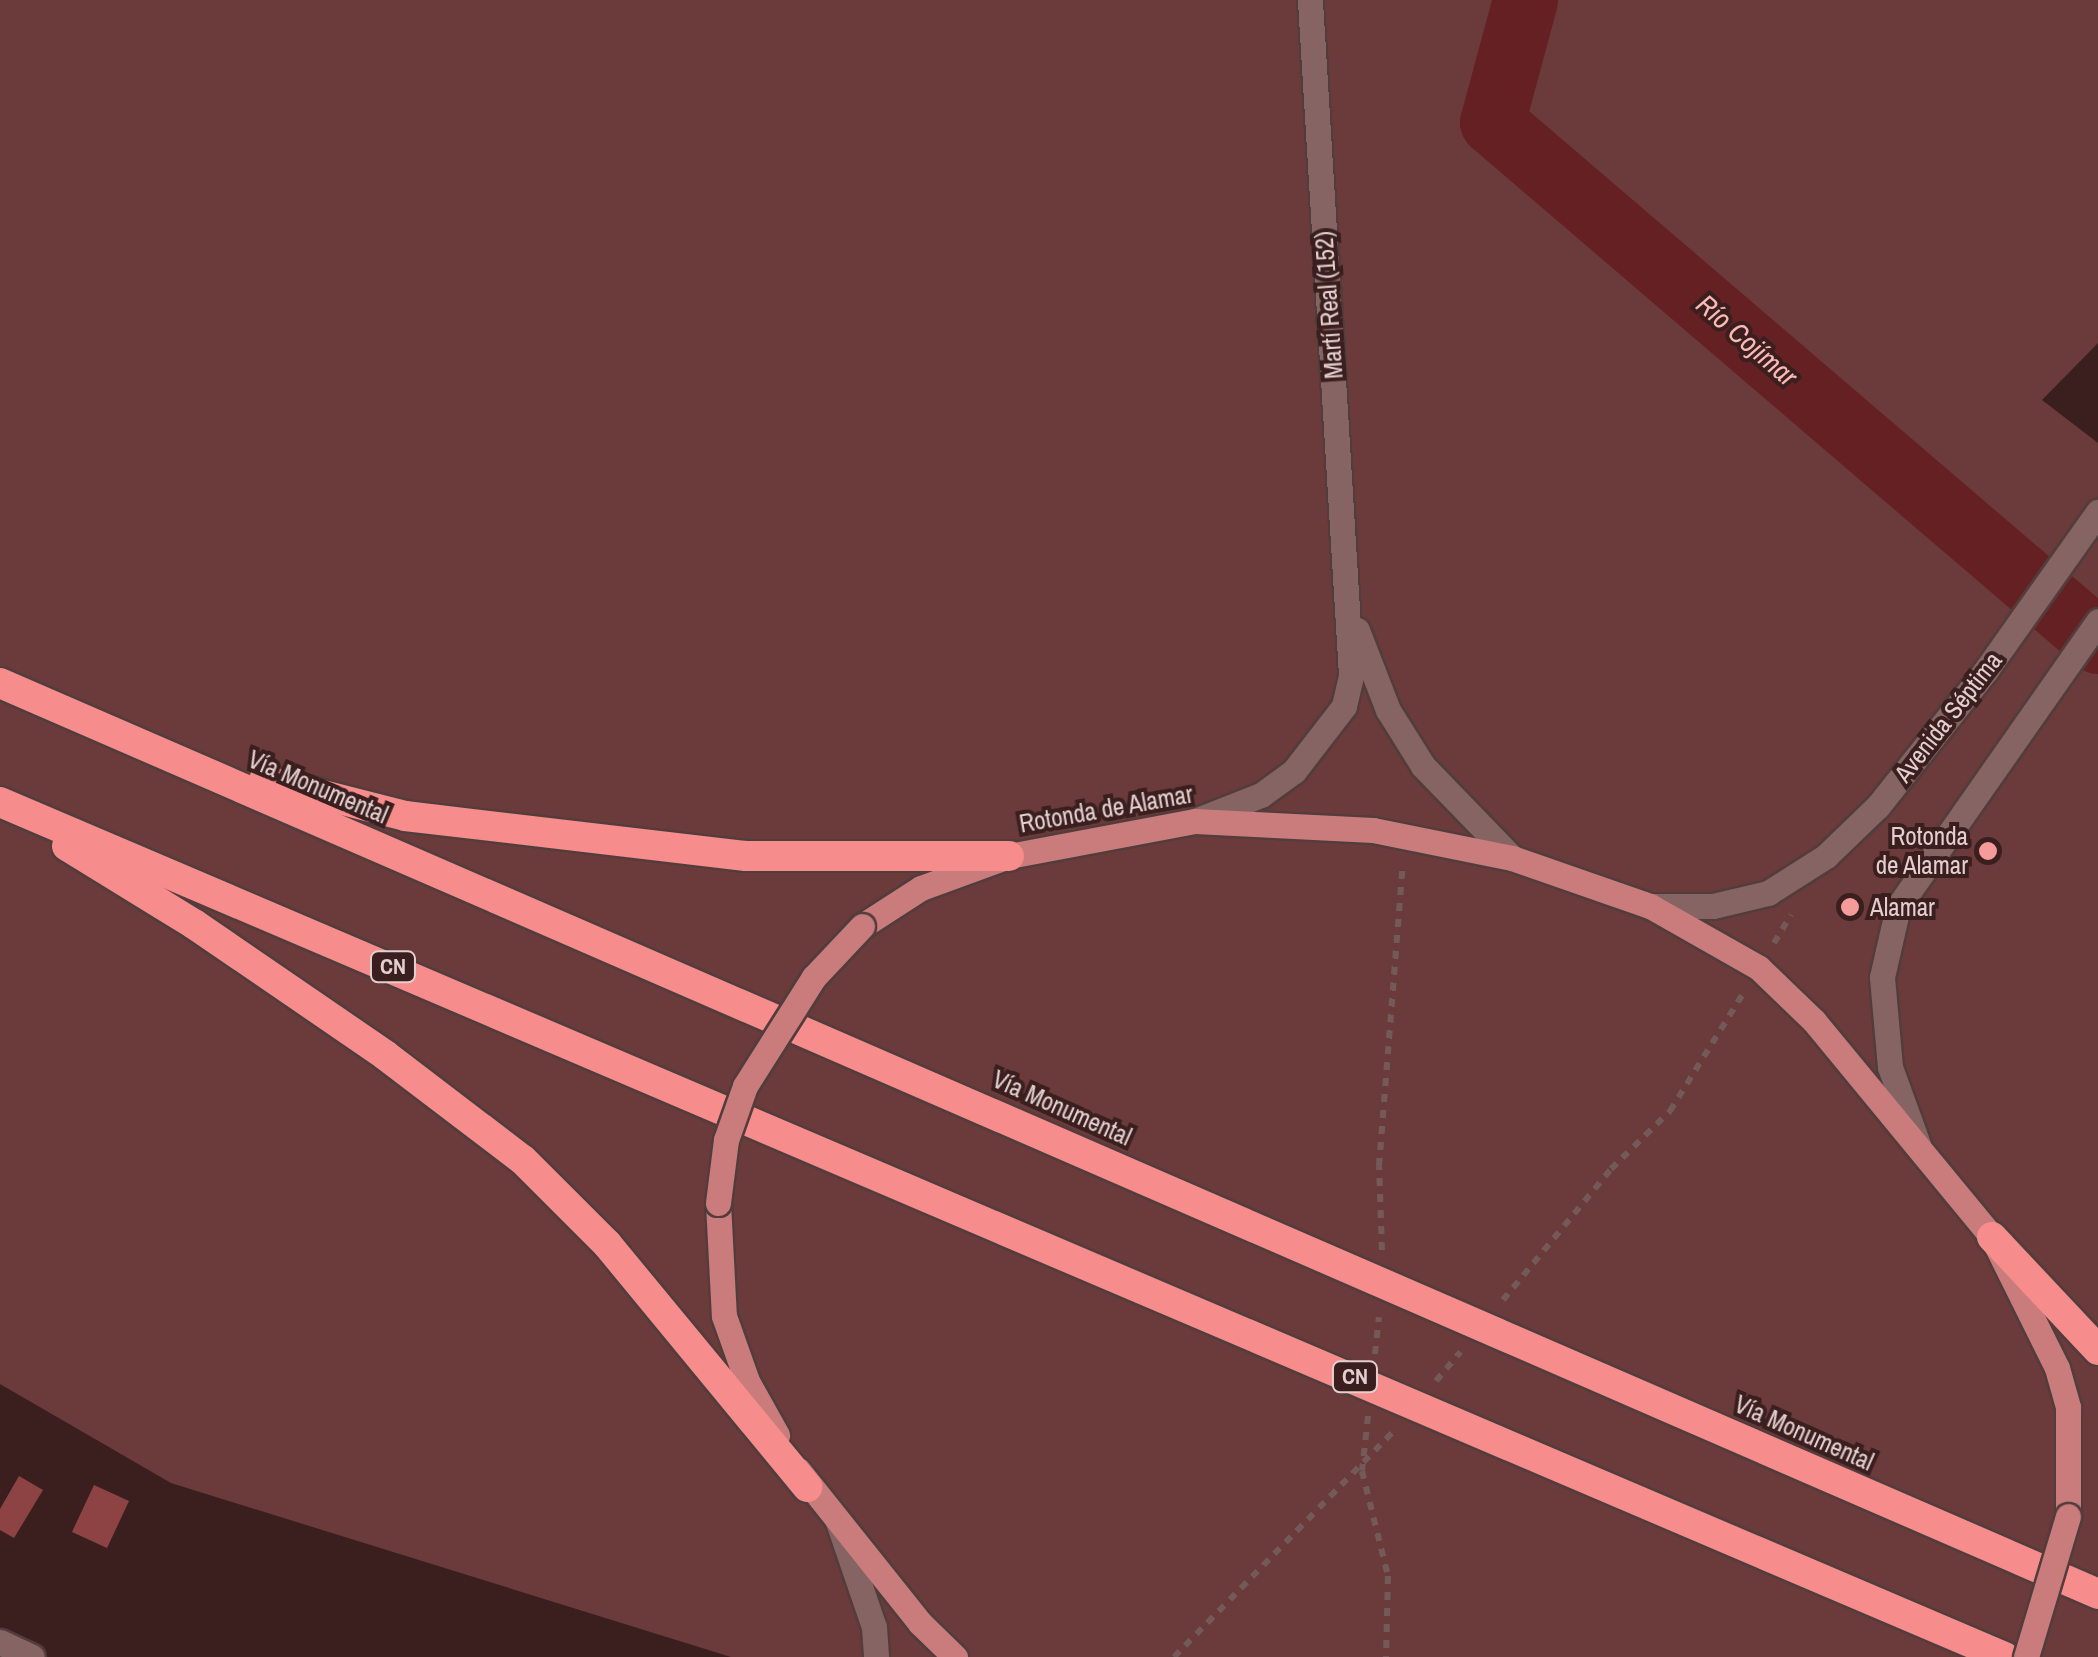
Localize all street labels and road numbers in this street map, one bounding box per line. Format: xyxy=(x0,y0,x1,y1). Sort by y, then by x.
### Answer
street label: Martí Real (152) xyxy=(1309,230,1349,380)
street label: Avenida Séptima xyxy=(1888,646,2008,788)
street label: Vía Monumental xyxy=(244,744,392,830)
street label: Rotonda de Alamar xyxy=(1016,779,1196,839)
road number: CN xyxy=(368,950,418,984)
street label: Vía Monumental xyxy=(988,1064,1136,1152)
road number: CN xyxy=(1330,1360,1380,1394)
street label: Vía Monumental xyxy=(1730,1389,1878,1477)

